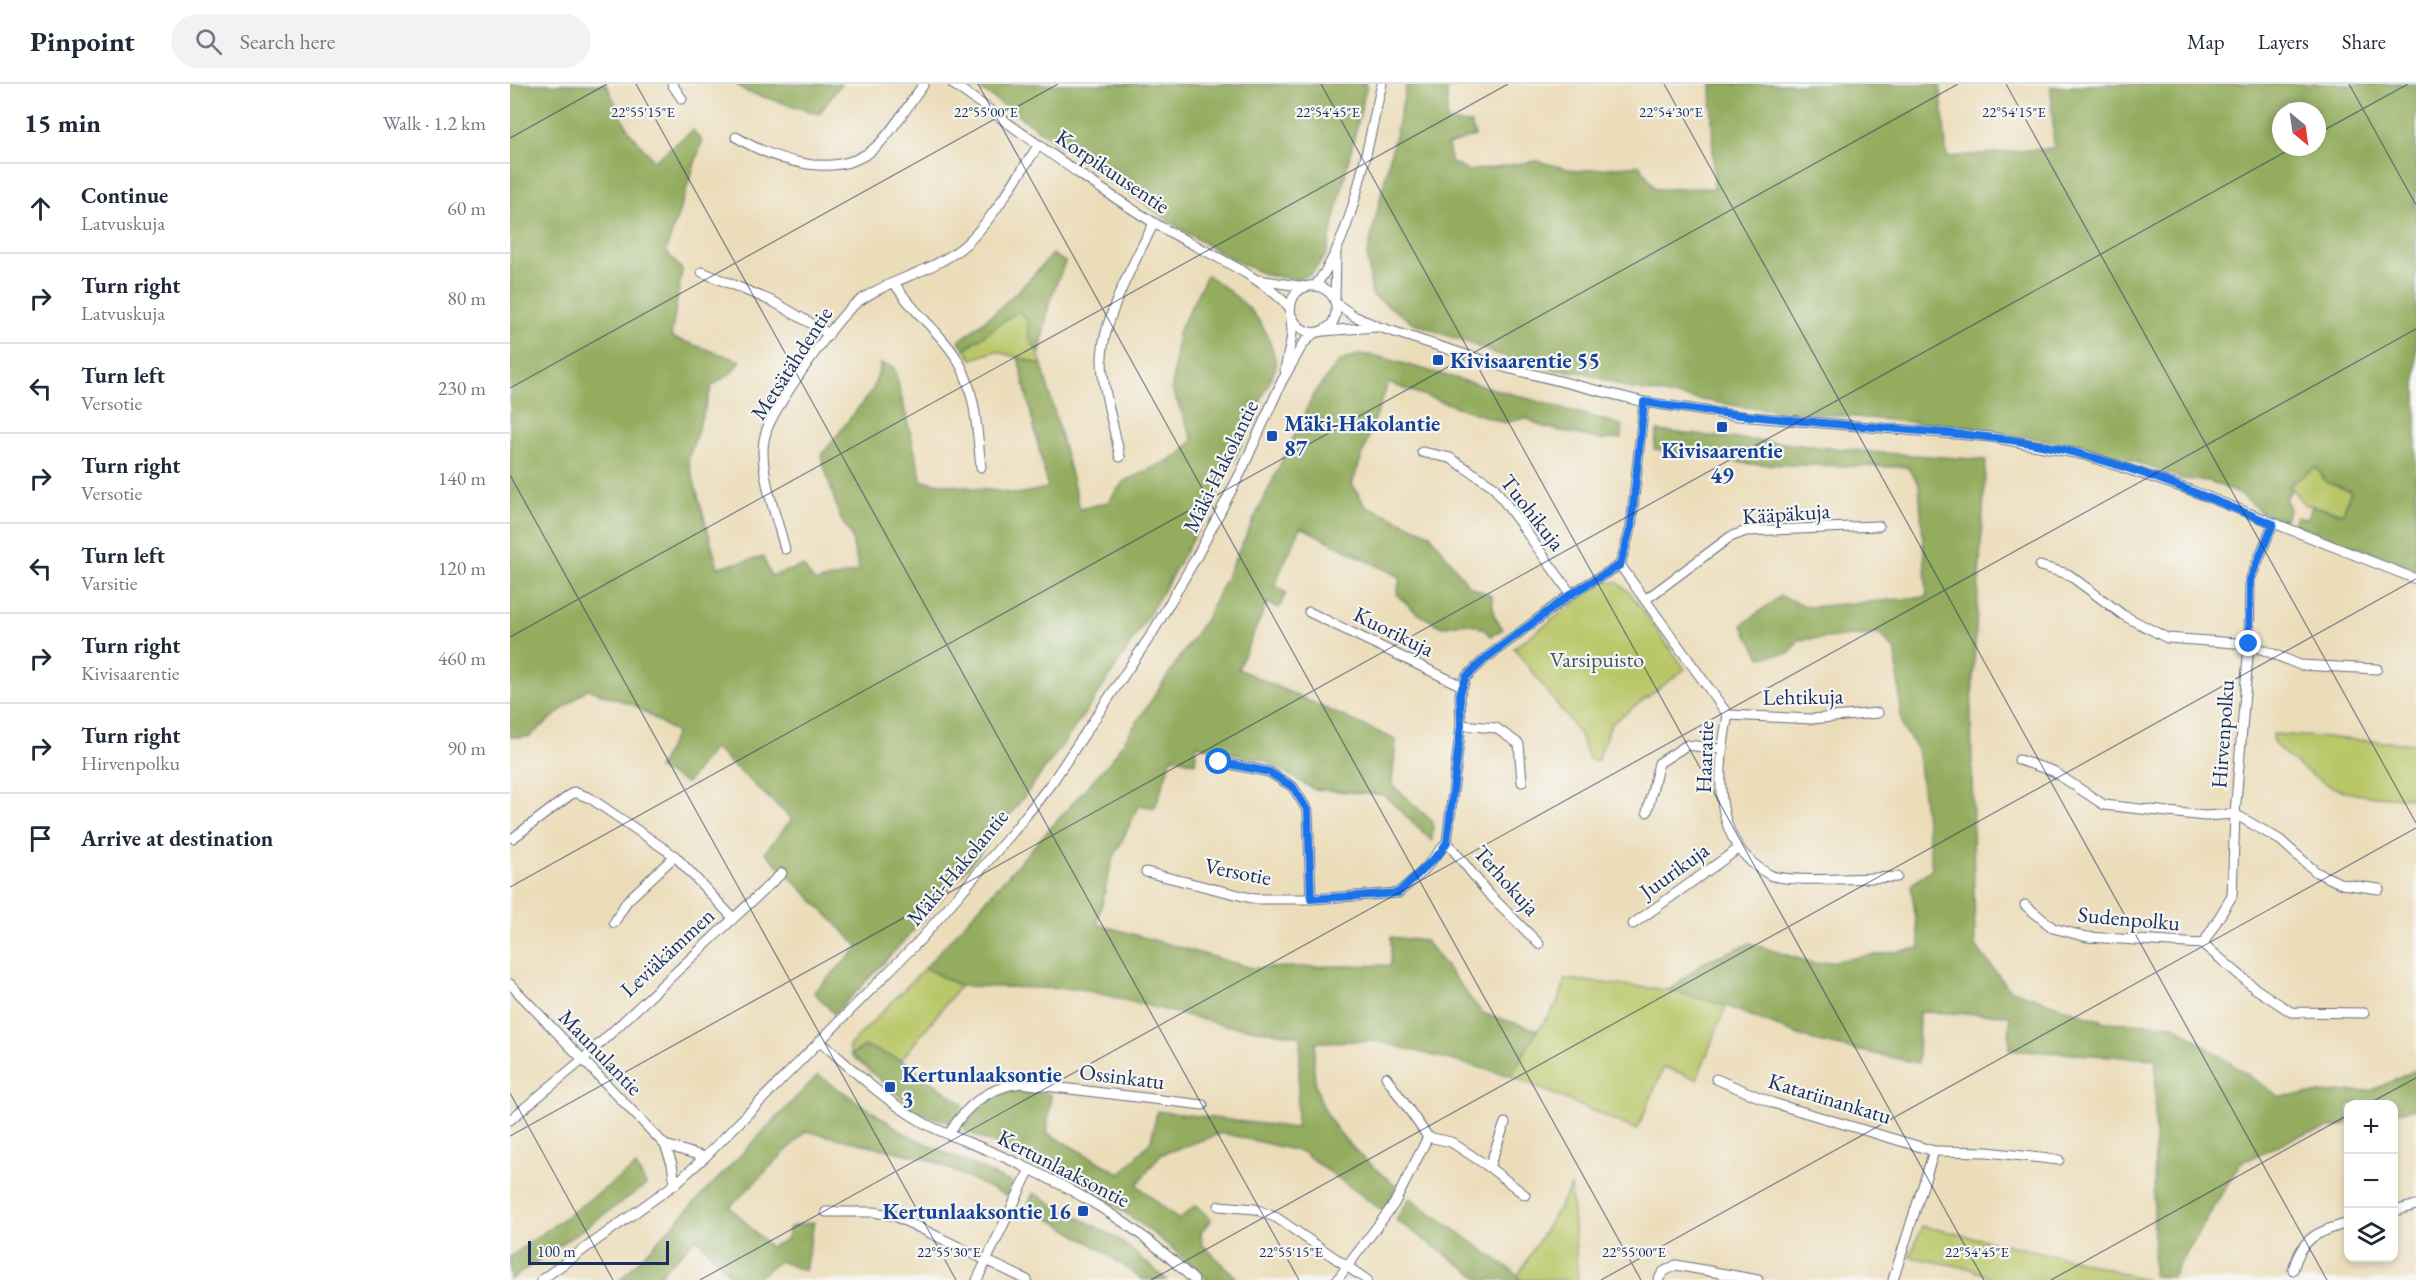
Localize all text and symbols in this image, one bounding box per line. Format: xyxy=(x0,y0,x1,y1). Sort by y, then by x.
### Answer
search box xyxy=(171,14,591,68)
text: Pinpoint xyxy=(30,23,135,59)
icon: search xyxy=(192,25,225,58)
text: Search here xyxy=(240,27,335,56)
text: Map xyxy=(2187,28,2225,55)
text: Layers xyxy=(2258,28,2309,55)
text: Share xyxy=(2342,28,2386,55)
text: 22°55'15"E xyxy=(611,102,676,121)
text: 22°55'00"E xyxy=(954,102,1019,121)
text: 22°54'45"E xyxy=(1296,102,1361,121)
text: 22°54'30"E xyxy=(1639,102,1704,121)
text: 22°54'15"E xyxy=(1982,102,2047,121)
north arrow xyxy=(2272,102,2326,156)
text: 15 min xyxy=(24,106,101,140)
text: Walk · 1.2 km xyxy=(383,110,486,136)
street label: Korpikuusentie xyxy=(1050,123,1176,220)
text: Continue xyxy=(81,181,168,210)
icon: ahead xyxy=(24,192,57,225)
text: 60 m xyxy=(447,195,486,221)
text: Latvuskuja xyxy=(81,210,165,236)
text: Turn right xyxy=(81,271,180,300)
icon: right xyxy=(24,282,57,315)
text: 80 m xyxy=(447,285,486,311)
text: Latvuskuja xyxy=(81,300,165,326)
street label: Metsätähdentie xyxy=(744,301,839,426)
place label: Kivisaarentie 55 xyxy=(1450,346,1600,375)
marker: Kivisaarentie 55 xyxy=(1431,353,1445,367)
text: Turn left xyxy=(81,361,165,390)
icon: left xyxy=(24,372,57,405)
text: 230 m xyxy=(438,375,486,401)
text: Versotie xyxy=(81,390,142,416)
street label: Mäki-Hakolantie xyxy=(1176,395,1265,537)
place label: Mäki-Hakolantie 87 xyxy=(1284,409,1440,463)
marker: Kivisaarentie 49 xyxy=(1715,420,1729,434)
marker: Mäki-Hakolantie 87 xyxy=(1265,429,1279,443)
place label: Kivisaarentie 49 xyxy=(1661,436,1783,490)
text: Turn right xyxy=(81,451,180,480)
icon: right xyxy=(24,462,57,495)
text: 140 m xyxy=(438,465,486,491)
street label: Tuohikuja xyxy=(1494,468,1572,557)
text: Versotie xyxy=(81,480,142,506)
street label: Kääpäkuja xyxy=(1741,496,1831,531)
text: Turn left xyxy=(81,541,165,570)
icon: left xyxy=(24,552,57,585)
text: 120 m xyxy=(438,555,486,581)
text: Varsitie xyxy=(81,570,137,596)
street label: Kuorikuja xyxy=(1349,600,1439,663)
route end xyxy=(2235,630,2261,656)
text: Turn right xyxy=(81,631,180,660)
icon: right xyxy=(24,642,57,675)
text: 460 m xyxy=(438,645,486,671)
park label: Varsipuisto xyxy=(1550,645,1644,674)
text: Kivisaarentie xyxy=(81,660,180,686)
street label: Hirvenpolku xyxy=(2204,678,2241,789)
street label: Lehtikuja xyxy=(1762,681,1844,712)
street label: Haaratie xyxy=(1689,720,1720,794)
text: Turn right xyxy=(81,721,180,750)
icon: right xyxy=(24,732,57,765)
text: 90 m xyxy=(447,735,486,761)
route start xyxy=(1205,748,1231,774)
text: Hirvenpolku xyxy=(81,750,180,776)
street label: Mäki-Hakolantie xyxy=(900,803,1015,932)
icon: arrive xyxy=(24,822,57,855)
text: Arrive at destination xyxy=(81,824,273,853)
street label: Juurikuja xyxy=(1632,835,1715,907)
street label: Terhokuja xyxy=(1467,839,1546,922)
street label: Versotie xyxy=(1202,851,1274,892)
street label: Sudenpolku xyxy=(2077,900,2182,937)
street label: Leviäkämmen xyxy=(614,901,721,1003)
street label: Maunulantie xyxy=(552,1003,649,1102)
street label: Ossinkatu xyxy=(1078,1057,1167,1096)
place label: Kertunlaaksontie 3 xyxy=(902,1060,1062,1114)
street label: Katariinankatu xyxy=(1765,1066,1895,1131)
marker: Kertunlaaksontie 3 xyxy=(883,1080,897,1094)
map controls xyxy=(2344,1100,2398,1262)
button: + xyxy=(2344,1100,2398,1154)
street label: Kertunlaaksontie xyxy=(993,1123,1135,1214)
button: − xyxy=(2344,1154,2398,1208)
place label: Kertunlaaksontie 16 xyxy=(883,1197,1071,1226)
marker: Kertunlaaksontie 16 xyxy=(1076,1204,1090,1218)
button: layers xyxy=(2344,1208,2398,1262)
scale bar xyxy=(528,1238,669,1266)
text: 100 m xyxy=(537,1241,576,1262)
text: 22°55'30"E xyxy=(917,1242,982,1261)
text: 22°55'15"E xyxy=(1259,1242,1324,1261)
text: 22°55'00"E xyxy=(1602,1242,1667,1261)
text: 22°54'45"E xyxy=(1945,1242,2010,1261)

